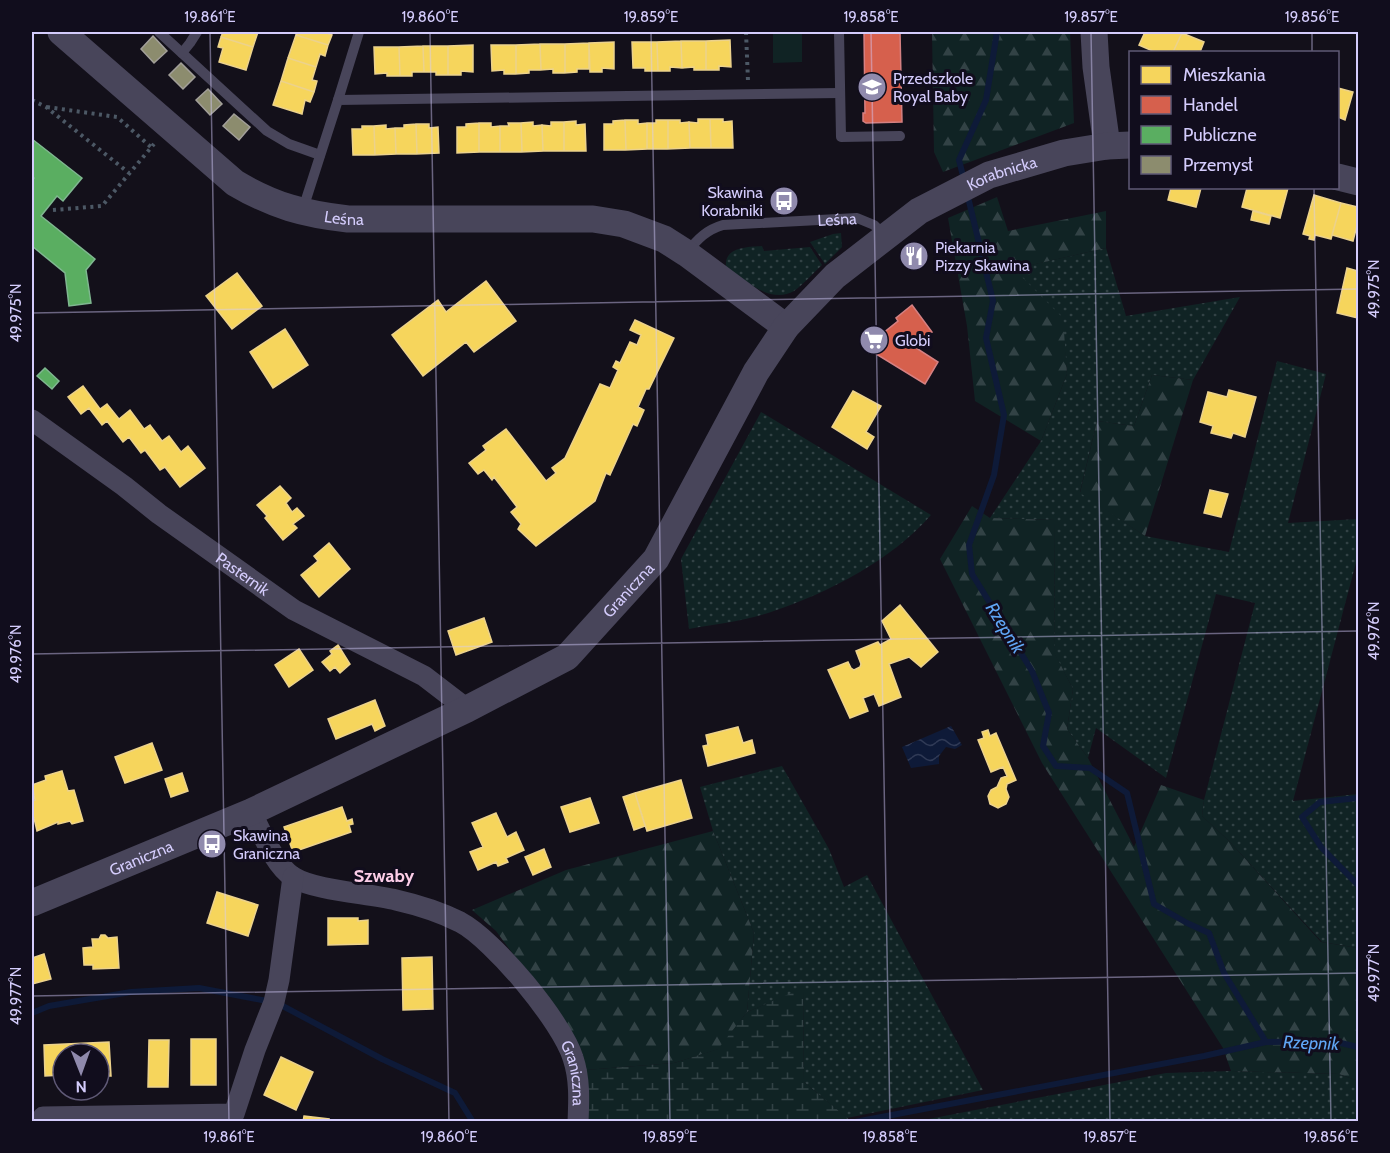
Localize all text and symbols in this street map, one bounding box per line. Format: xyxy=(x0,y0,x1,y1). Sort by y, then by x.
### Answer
text: 19.861°E xyxy=(184,8,236,26)
text: 19.860°E xyxy=(402,8,458,26)
text: 19.859°E xyxy=(624,8,678,26)
text: 19.858°E xyxy=(843,8,899,26)
text: 19.857°E xyxy=(1064,8,1118,26)
text: 19.856°E xyxy=(1285,8,1339,26)
legend xyxy=(1129,51,1339,189)
text: Mieszkania xyxy=(1183,64,1266,86)
place label: Przedszkole Royal Baby xyxy=(893,69,973,106)
school or university icon: Przedszkole Royal Baby xyxy=(856,71,888,103)
text: Handel xyxy=(1183,94,1238,116)
text: Publiczne xyxy=(1183,124,1257,146)
street label: Korabnicka xyxy=(964,152,1039,195)
text: Przemysł xyxy=(1183,154,1253,176)
place label: Skawina Korabniki xyxy=(701,183,763,220)
bus stop icon: Skawina Korabniki xyxy=(768,185,800,217)
street label: Leśna xyxy=(323,207,364,229)
street label: Leśna xyxy=(817,209,858,230)
place label: Piekarnia Pizzy Skawina xyxy=(935,238,1030,275)
restaurant icon: Piekarnia Pizzy Skawina xyxy=(898,240,930,272)
text: 49.975°N xyxy=(1365,259,1383,319)
text: 49.975°N xyxy=(7,283,25,343)
supermarket icon: Globi xyxy=(858,324,890,356)
place label: Globi xyxy=(895,331,930,350)
street label: Pasternik xyxy=(212,549,274,600)
street label: Graniczna xyxy=(599,559,658,621)
water label: Rzepnik xyxy=(981,598,1030,659)
text: 49.976°N xyxy=(1365,602,1383,660)
text: 49.976°N xyxy=(7,625,25,683)
place label: Skawina Graniczna xyxy=(233,826,300,863)
bus stop icon: Skawina Graniczna xyxy=(196,828,228,860)
street label: Graniczna xyxy=(107,836,176,880)
district label: Szwaby xyxy=(354,865,415,887)
text: 49.977°N xyxy=(1365,944,1383,1002)
text: 49.977°N xyxy=(7,967,25,1025)
water label: Rzepnik xyxy=(1283,1031,1341,1055)
street label: Graniczna xyxy=(557,1037,588,1106)
north arrow xyxy=(51,1042,111,1102)
text: N xyxy=(75,1077,87,1096)
text: 19.861°E xyxy=(203,1128,255,1146)
text: 19.860°E xyxy=(421,1128,477,1146)
text: 19.859°E xyxy=(643,1128,697,1146)
text: 19.858°E xyxy=(862,1128,918,1146)
text: 19.857°E xyxy=(1083,1128,1137,1146)
text: 19.856°E xyxy=(1304,1128,1358,1146)

